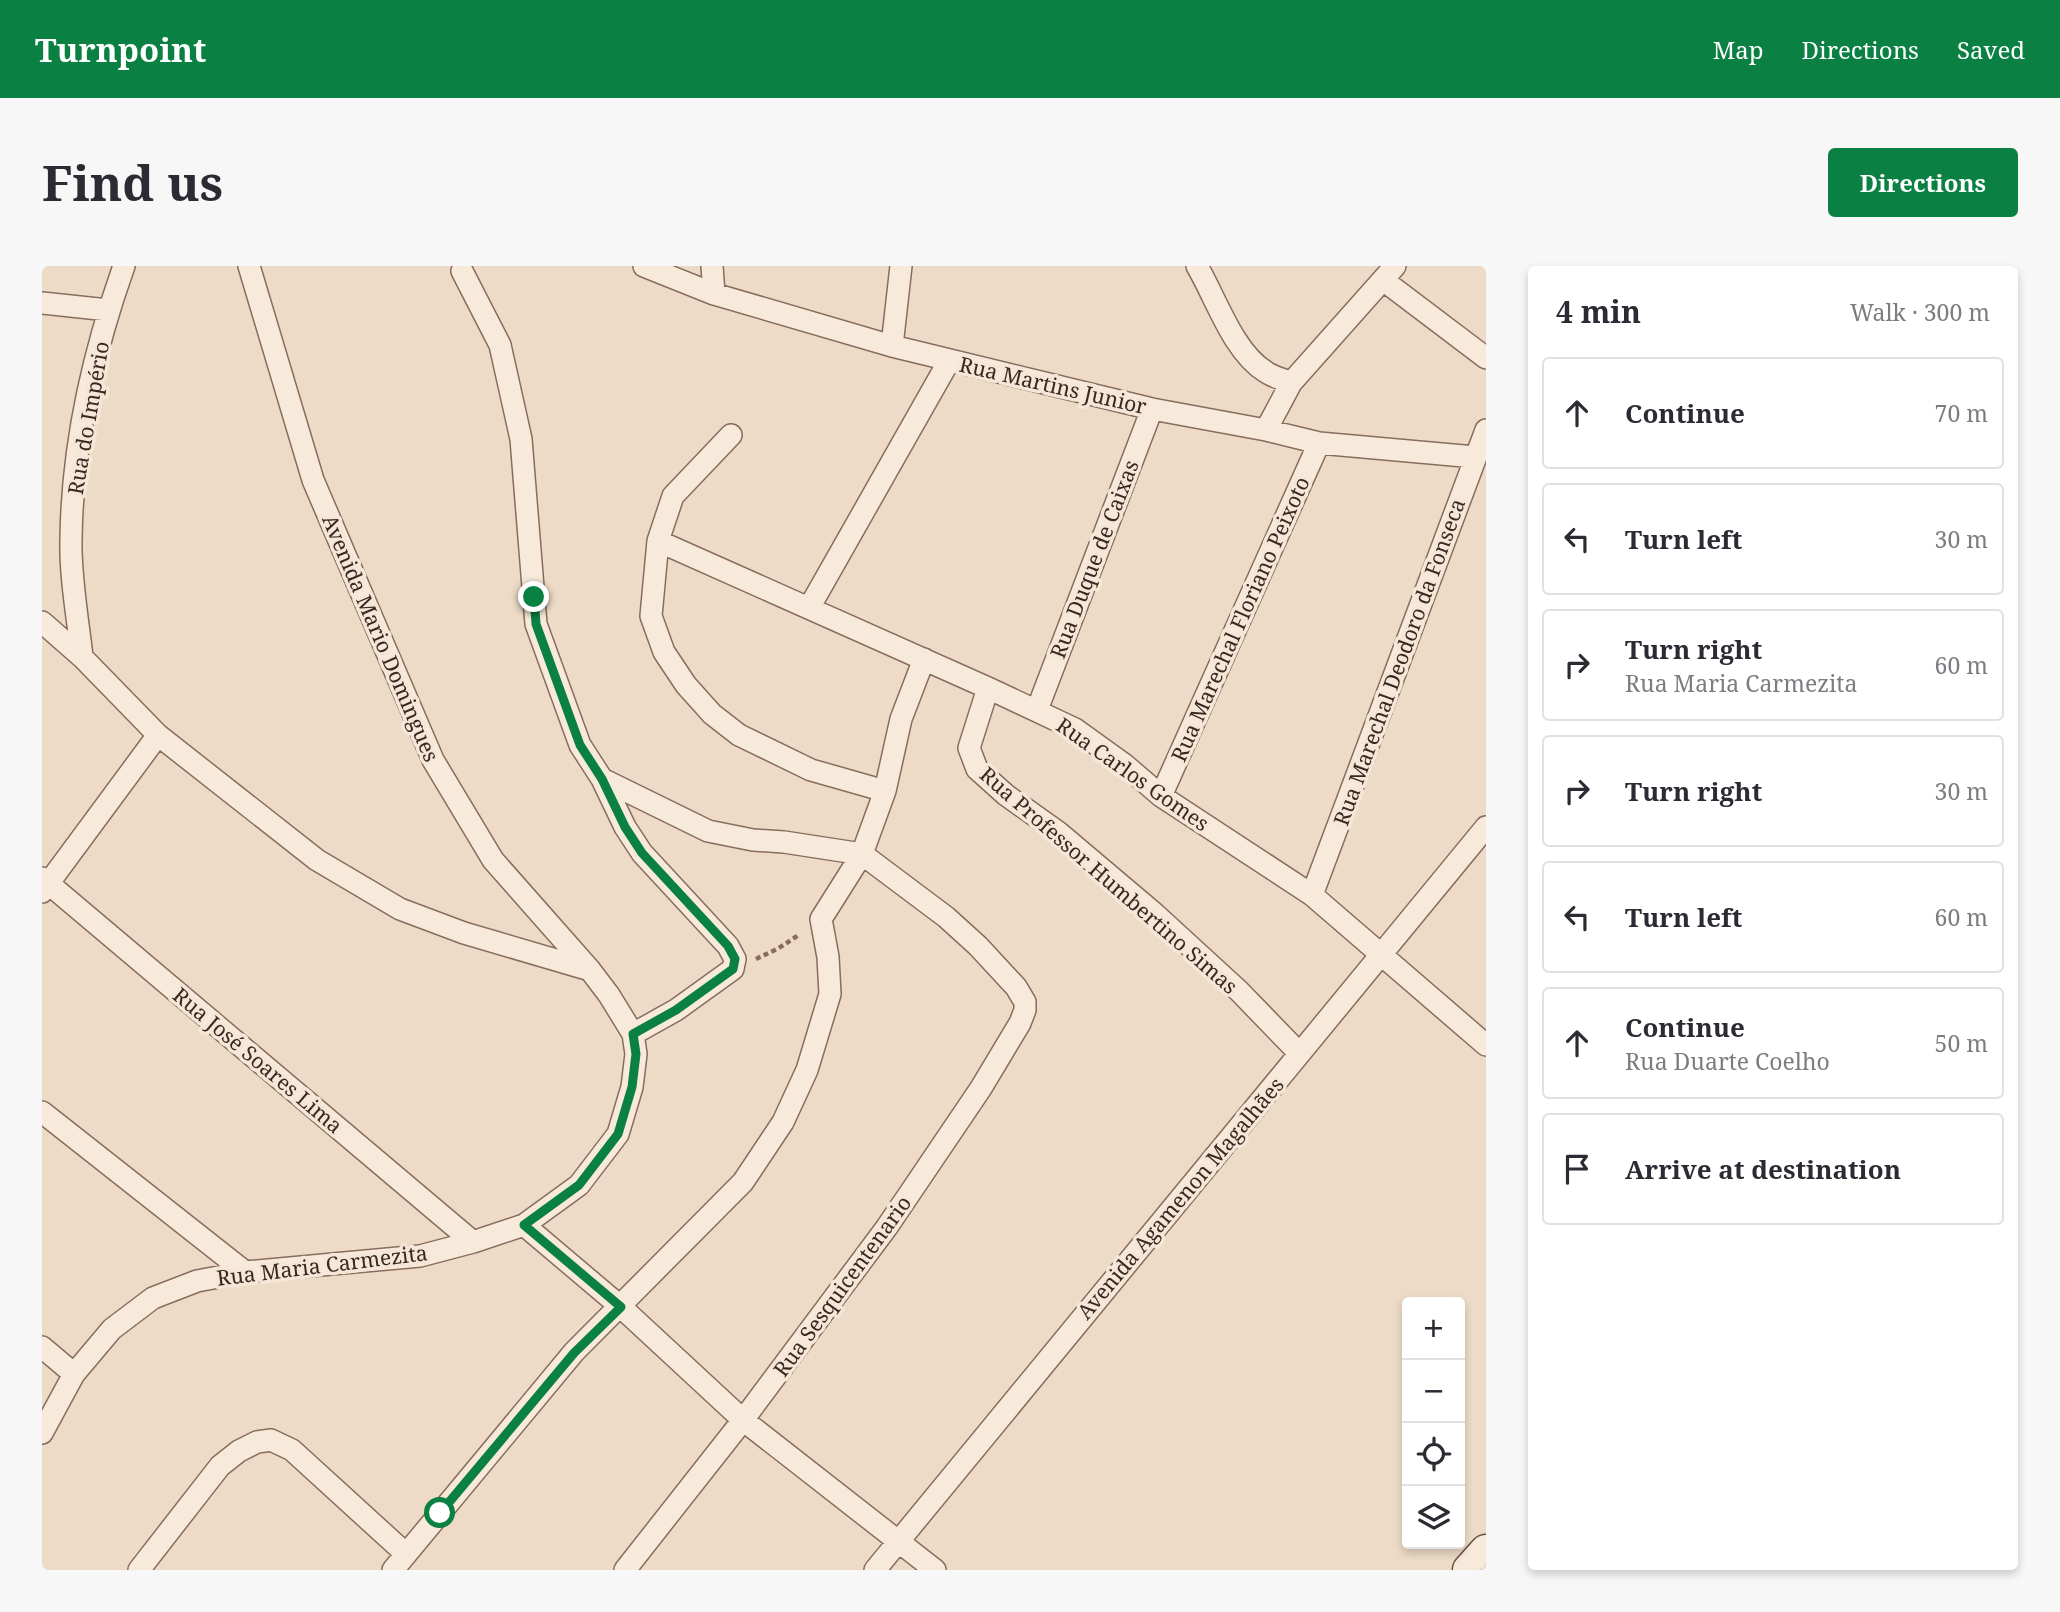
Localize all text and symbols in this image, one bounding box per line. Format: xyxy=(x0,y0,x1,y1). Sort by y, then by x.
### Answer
text: Turnpoint xyxy=(35,27,206,72)
text: Map xyxy=(1713,33,1764,66)
text: Directions xyxy=(1802,33,1919,66)
text: Saved xyxy=(1957,33,2025,66)
button: Directions xyxy=(1828,148,2018,217)
text: Find us xyxy=(42,149,223,215)
text: 4 min xyxy=(1556,291,1641,332)
text: Walk · 300 m xyxy=(1850,296,1990,328)
street label: Rua do Império xyxy=(61,339,115,497)
street label: Rua Martins Junior xyxy=(957,350,1150,420)
icon: ahead xyxy=(1558,394,1596,432)
text: Continue xyxy=(1625,395,1745,431)
text: 70 m xyxy=(1935,397,1988,429)
street label: Rua Duque de Caixas xyxy=(1043,456,1145,662)
street label: Rua Marechal Floriano Peixoto xyxy=(1164,472,1316,766)
street label: Rua Marechal Deodoro da Fonseca xyxy=(1327,495,1471,829)
street label: Avenida Mario Domingues xyxy=(316,510,446,766)
icon: left xyxy=(1558,520,1596,558)
text: Turn left xyxy=(1625,521,1742,557)
text: 30 m xyxy=(1935,523,1988,555)
route end xyxy=(518,581,549,612)
text: Turn right xyxy=(1625,631,1762,667)
icon: right xyxy=(1558,646,1596,684)
text: 60 m xyxy=(1935,649,1988,681)
text: Rua Maria Carmezita xyxy=(1625,667,1857,699)
street label: Rua Carlos Gomes xyxy=(1051,711,1215,837)
street label: Rua Professor Humbertino Simas xyxy=(974,760,1244,1000)
icon: right xyxy=(1558,772,1596,810)
text: Turn right xyxy=(1625,773,1762,809)
text: 30 m xyxy=(1935,775,1988,807)
icon: left xyxy=(1558,898,1596,936)
text: Turn left xyxy=(1625,899,1742,935)
text: 60 m xyxy=(1935,901,1988,933)
street label: Rua José Soares Lima xyxy=(167,981,349,1139)
text: Continue xyxy=(1625,1009,1745,1045)
icon: ahead xyxy=(1558,1024,1596,1062)
text: 50 m xyxy=(1935,1027,1988,1059)
text: Rua Duarte Coelho xyxy=(1625,1045,1830,1077)
street label: Avenida Agamenon Magalhães xyxy=(1070,1071,1290,1325)
icon: arrive xyxy=(1558,1150,1596,1188)
text: Arrive at destination xyxy=(1625,1151,1901,1187)
street label: Rua Sesquicentenario xyxy=(767,1190,917,1382)
street label: Rua Maria Carmezita xyxy=(215,1238,429,1292)
map controls xyxy=(1402,1297,1465,1549)
button: + xyxy=(1402,1297,1465,1360)
button: − xyxy=(1402,1360,1465,1423)
button: locate xyxy=(1402,1423,1465,1486)
button: layers xyxy=(1402,1486,1465,1549)
route start xyxy=(424,1497,455,1528)

